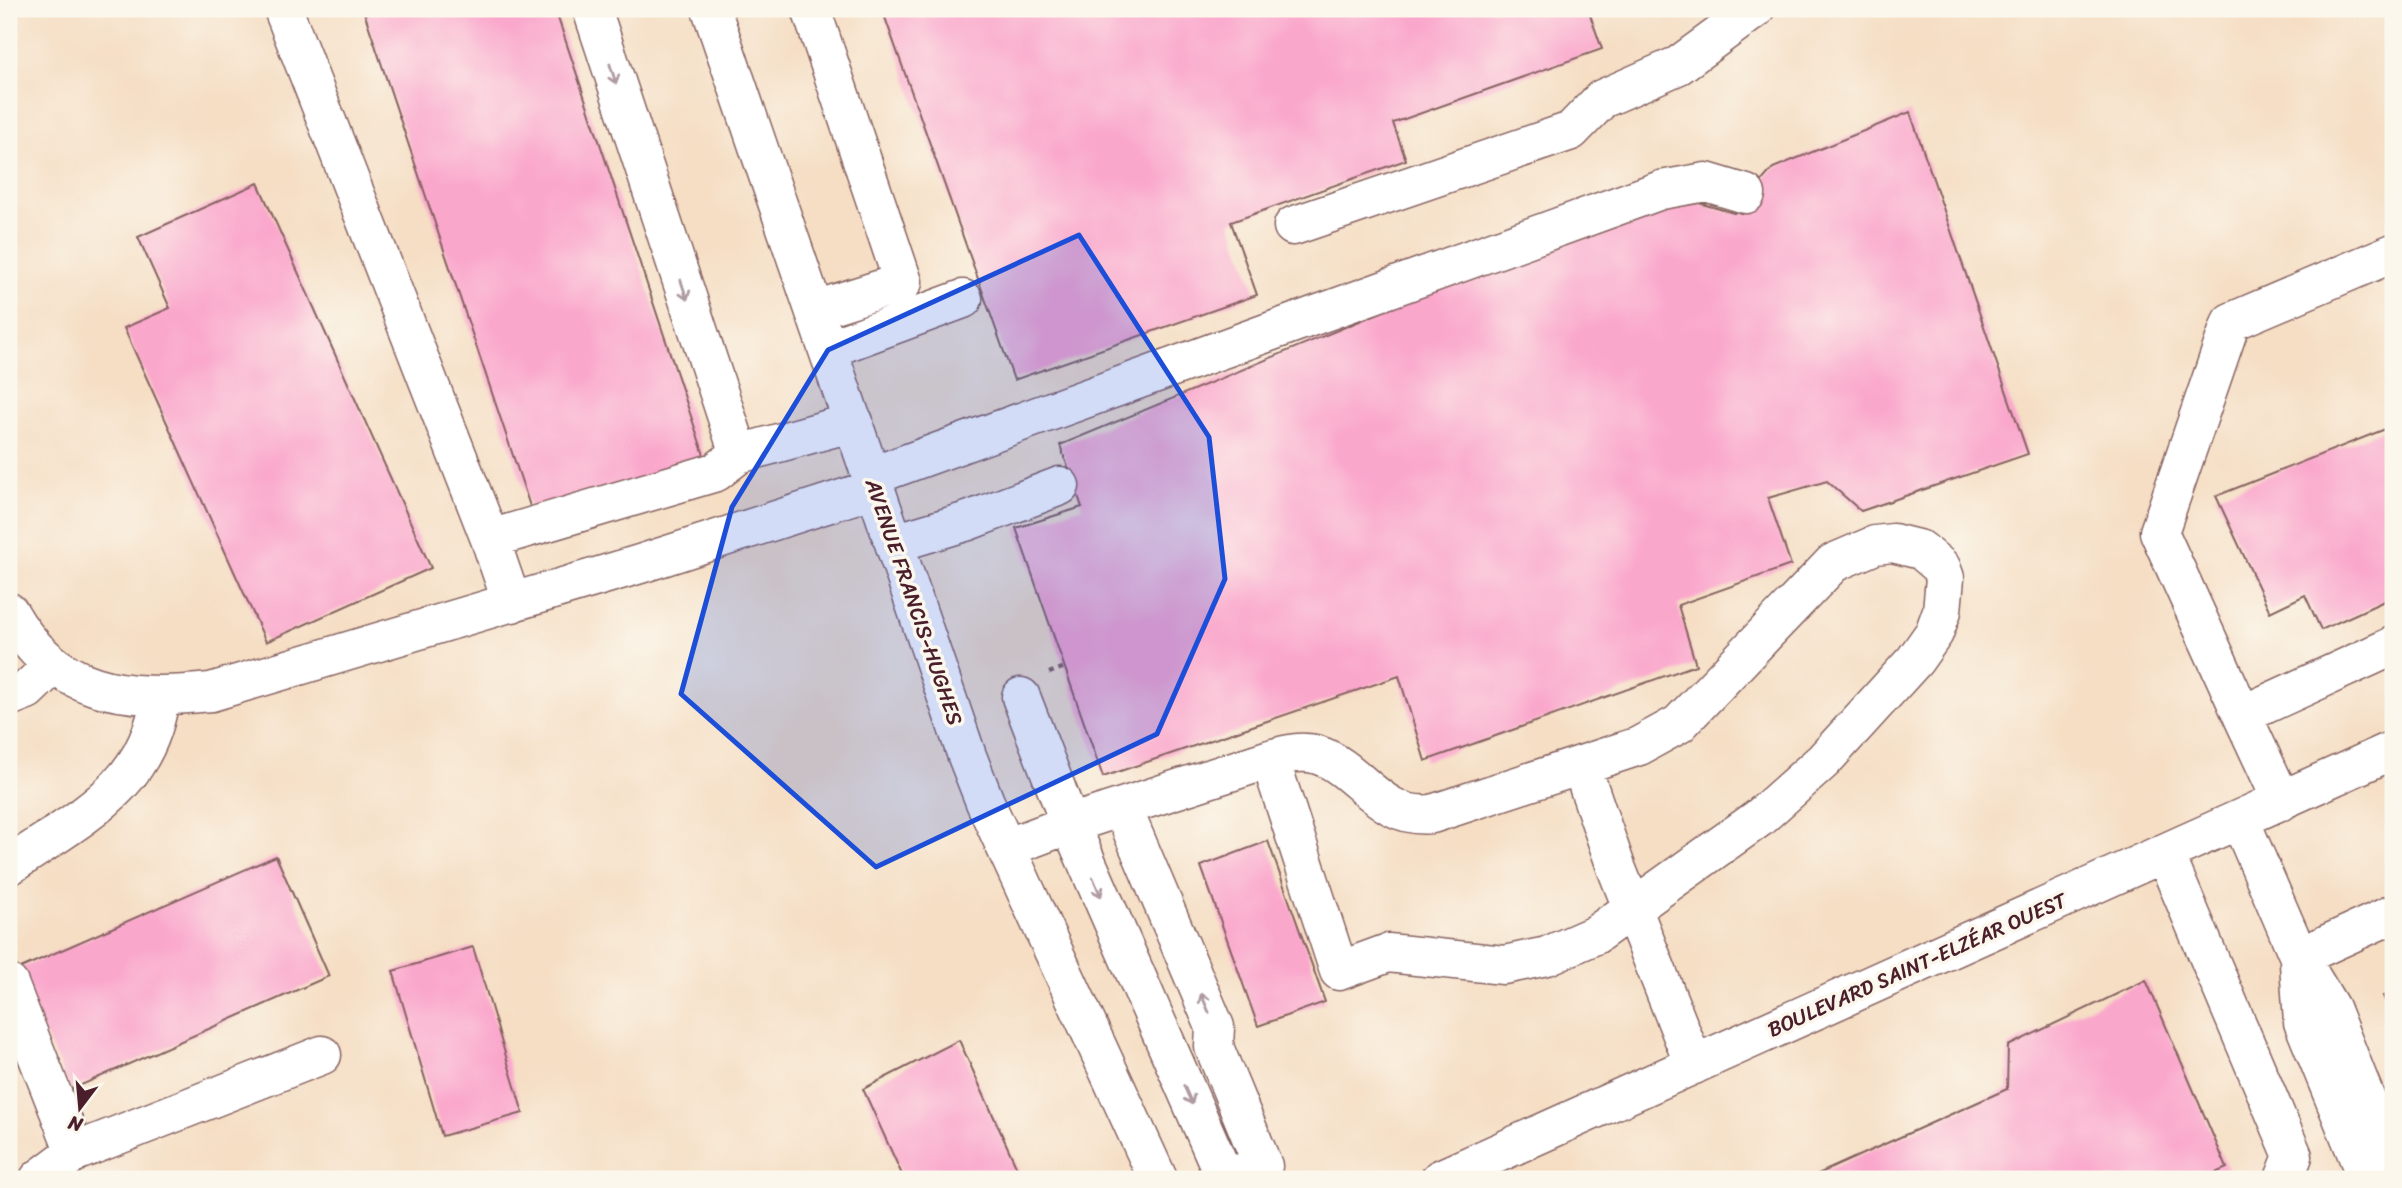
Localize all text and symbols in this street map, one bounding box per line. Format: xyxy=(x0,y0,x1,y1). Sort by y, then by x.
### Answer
one-way arrow xyxy=(608,62,620,84)
one-way arrow xyxy=(679,278,692,300)
street label: AVENUE FRANCIS-HUGHES xyxy=(854,472,974,731)
one-way arrow xyxy=(1091,876,1104,897)
street label: BOULEVARD SAINT-ELZÉAR OUEST xyxy=(1761,881,2074,1048)
one-way arrow xyxy=(1198,993,1211,1014)
north arrow xyxy=(46,1072,116,1142)
one-way arrow xyxy=(1182,1084,1195,1105)
text: N xyxy=(64,1106,87,1142)

